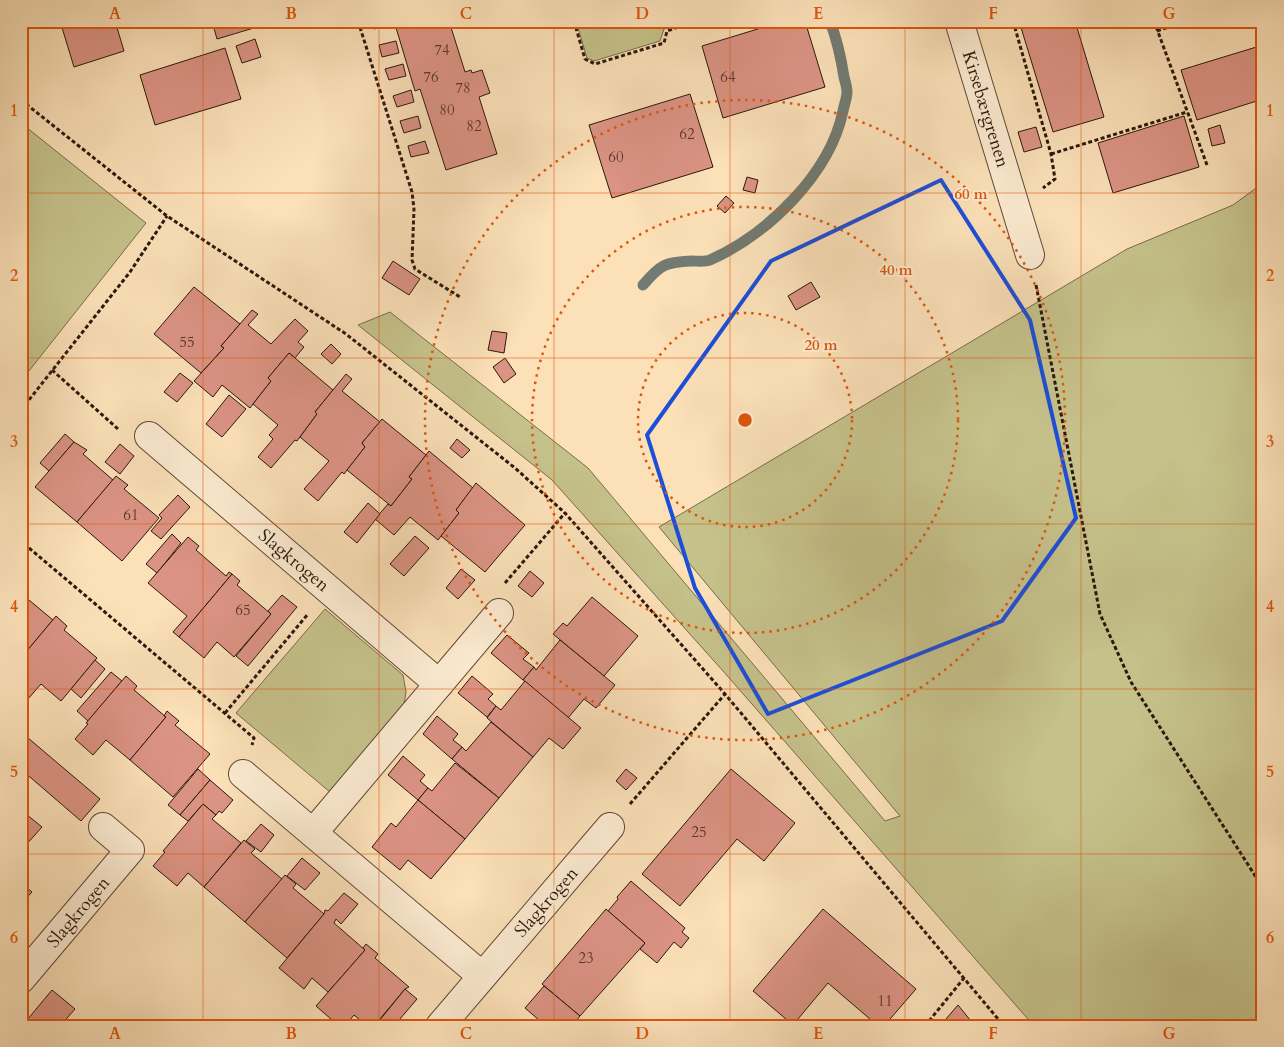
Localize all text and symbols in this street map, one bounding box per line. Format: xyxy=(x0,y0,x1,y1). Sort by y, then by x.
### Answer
text: A xyxy=(109,3,121,25)
text: B xyxy=(285,3,297,25)
text: C xyxy=(460,3,472,25)
text: D xyxy=(635,3,649,25)
text: E xyxy=(813,3,823,25)
text: F xyxy=(988,3,998,25)
text: G xyxy=(1162,3,1176,25)
house number: 74 xyxy=(434,40,450,60)
street label: Kirsebærgrenen xyxy=(956,48,1015,171)
house number: 76 xyxy=(423,67,439,87)
house number: 64 xyxy=(720,67,736,87)
house number: 78 xyxy=(455,78,471,98)
text: 1 xyxy=(10,100,18,122)
house number: 80 xyxy=(439,100,455,120)
text: 1 xyxy=(1266,100,1274,122)
house number: 82 xyxy=(466,116,482,136)
house number: 62 xyxy=(679,124,695,144)
house number: 60 xyxy=(608,147,624,167)
text: 60 m xyxy=(954,184,988,204)
text: 40 m xyxy=(879,260,913,280)
text: 2 xyxy=(10,265,18,287)
text: 2 xyxy=(1266,265,1274,287)
house number: 55 xyxy=(179,332,195,352)
text: 20 m xyxy=(804,335,838,355)
centre of rings xyxy=(736,411,754,429)
text: 3 xyxy=(10,431,18,453)
text: 3 xyxy=(1266,431,1274,453)
house number: 61 xyxy=(123,505,139,525)
street label: Slagkrogen xyxy=(253,523,335,598)
text: 4 xyxy=(10,596,18,618)
text: 4 xyxy=(1266,596,1274,618)
house number: 65 xyxy=(235,600,251,620)
text: 5 xyxy=(10,761,18,783)
text: 5 xyxy=(1266,761,1274,783)
house number: 25 xyxy=(691,822,707,842)
street label: Slagkrogen xyxy=(509,861,584,943)
street label: Slagkrogen xyxy=(41,871,116,953)
text: 6 xyxy=(10,927,18,949)
text: 6 xyxy=(1266,927,1274,949)
house number: 23 xyxy=(578,948,594,968)
house number: 11 xyxy=(877,991,893,1011)
text: A xyxy=(109,1023,121,1045)
text: B xyxy=(285,1023,297,1045)
text: C xyxy=(460,1023,472,1045)
text: D xyxy=(635,1023,649,1045)
text: E xyxy=(813,1023,823,1045)
text: F xyxy=(988,1023,998,1045)
text: G xyxy=(1162,1023,1176,1045)

